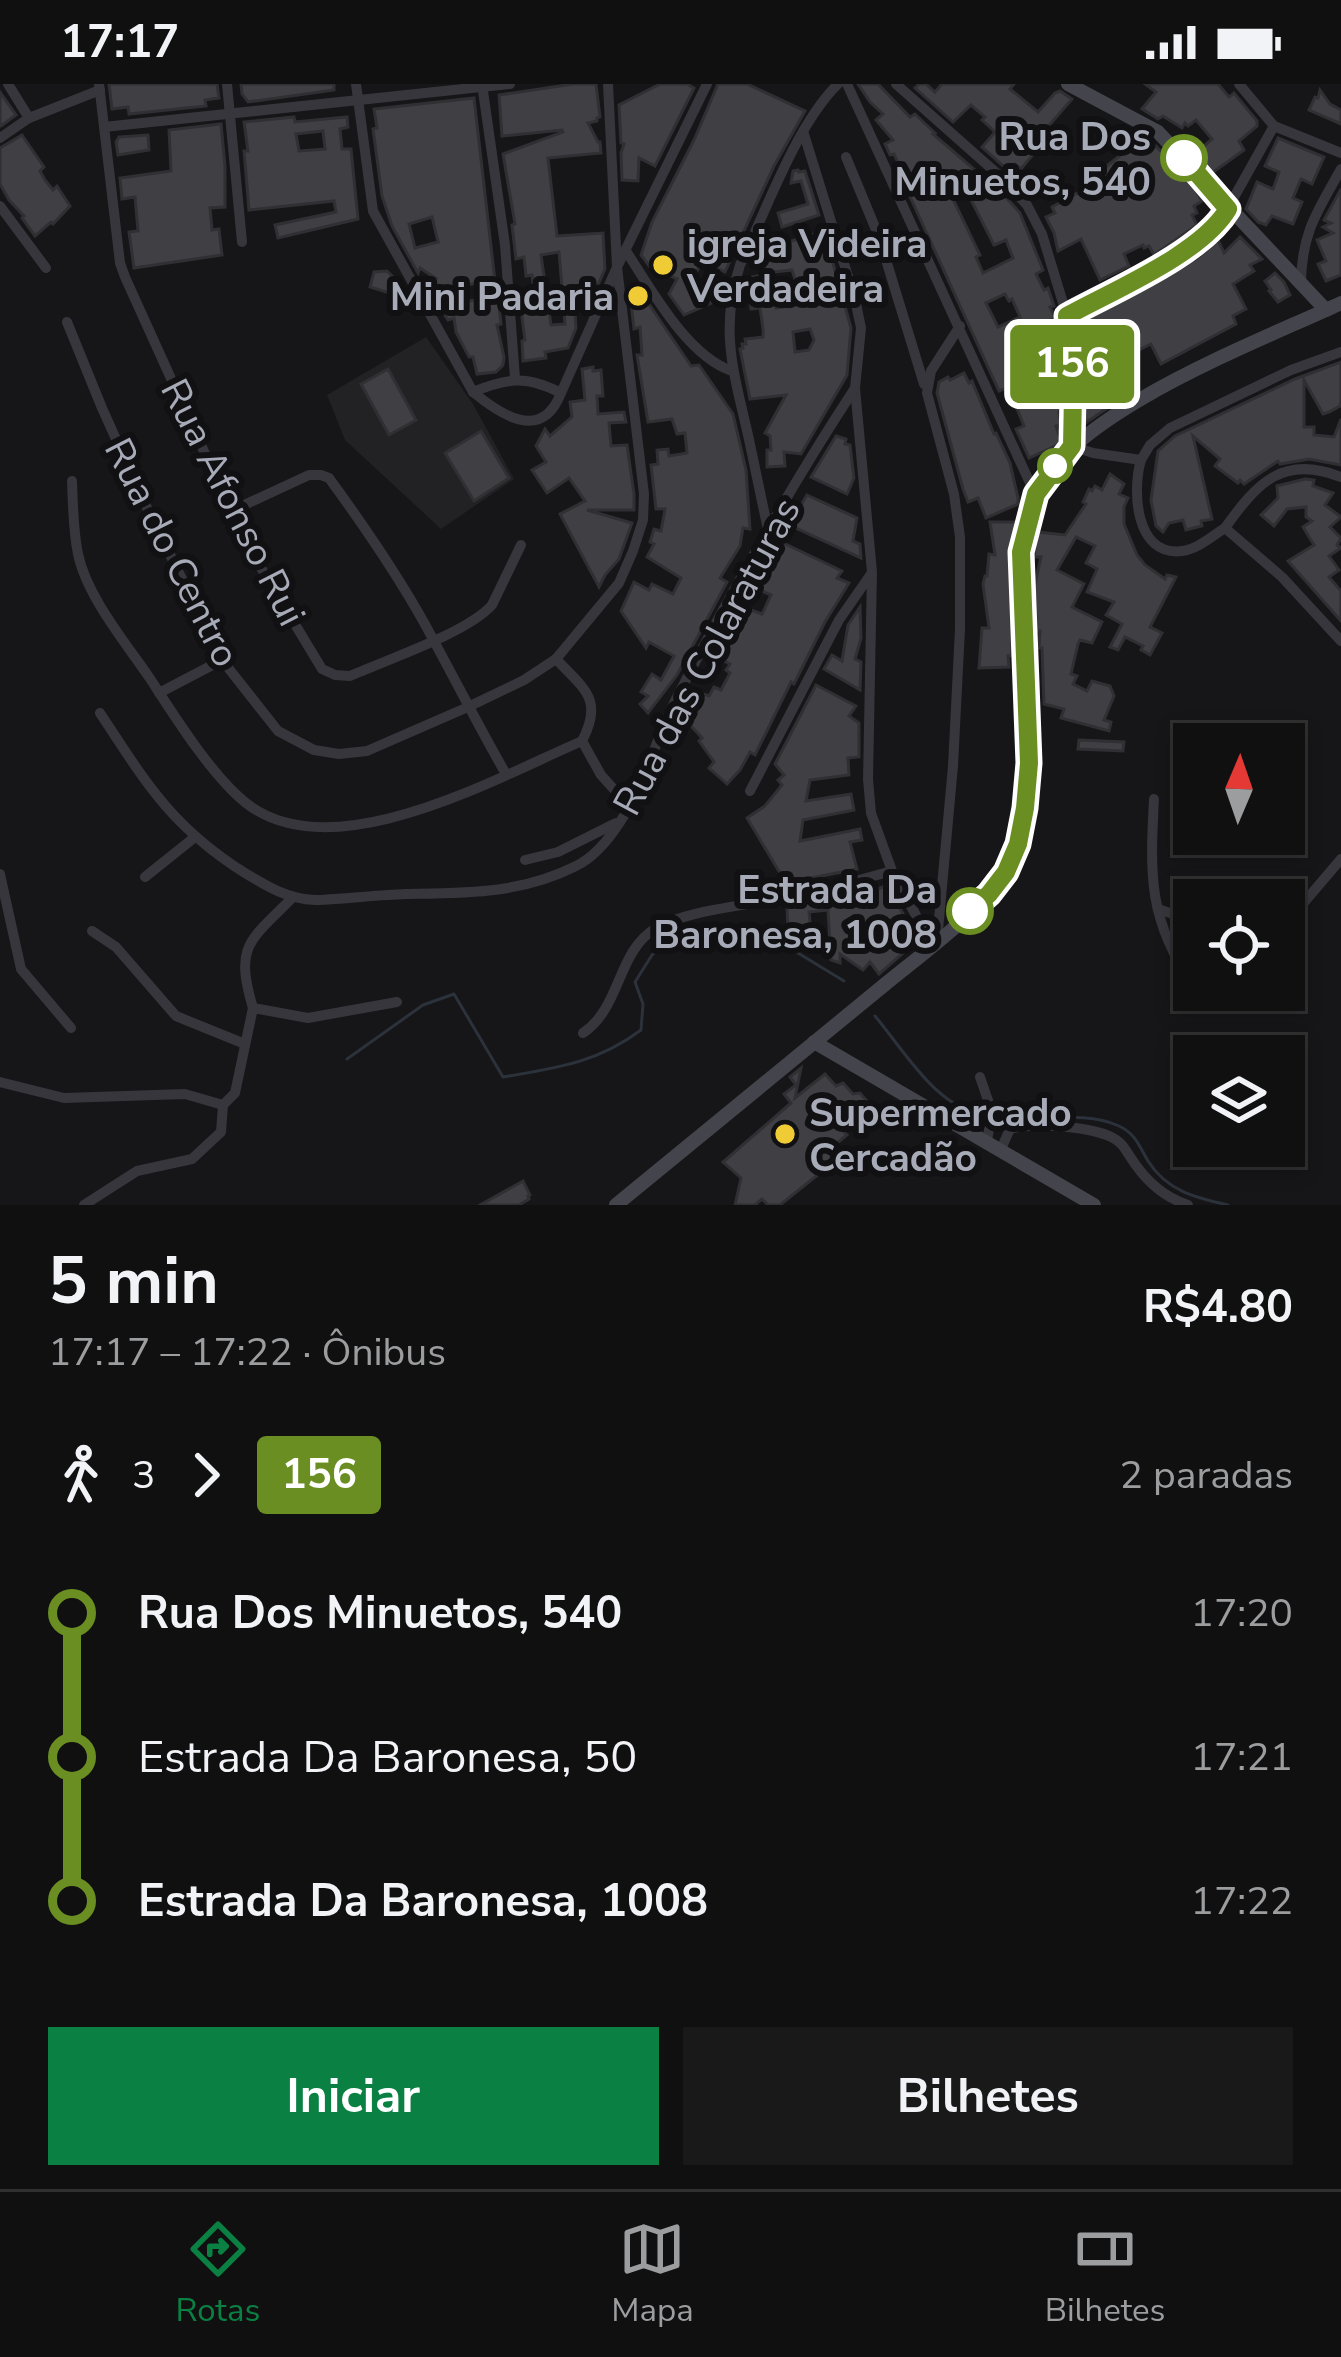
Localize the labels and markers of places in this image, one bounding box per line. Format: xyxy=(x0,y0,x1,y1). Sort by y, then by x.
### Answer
place label: Rua Dos Minuetos, 540 xyxy=(894,111,1151,209)
marker: Rua Dos Minuetos, 540 xyxy=(1162,136,1206,180)
place label: igreja Videira Verdadeira xyxy=(686,218,927,316)
marker: igreja Videira Verdadeira xyxy=(650,252,676,278)
place label: Mini Padaria xyxy=(390,271,614,324)
marker: Mini Padaria xyxy=(625,283,651,309)
unlabelled marker xyxy=(1039,450,1071,482)
place label: Estrada Da Baronesa, 1008 xyxy=(653,864,937,962)
marker: Estrada Da Baronesa, 1008 xyxy=(948,889,992,933)
place label: Supermercado Cercadão xyxy=(809,1087,1072,1185)
marker: Supermercado Cercadão xyxy=(772,1121,798,1147)

